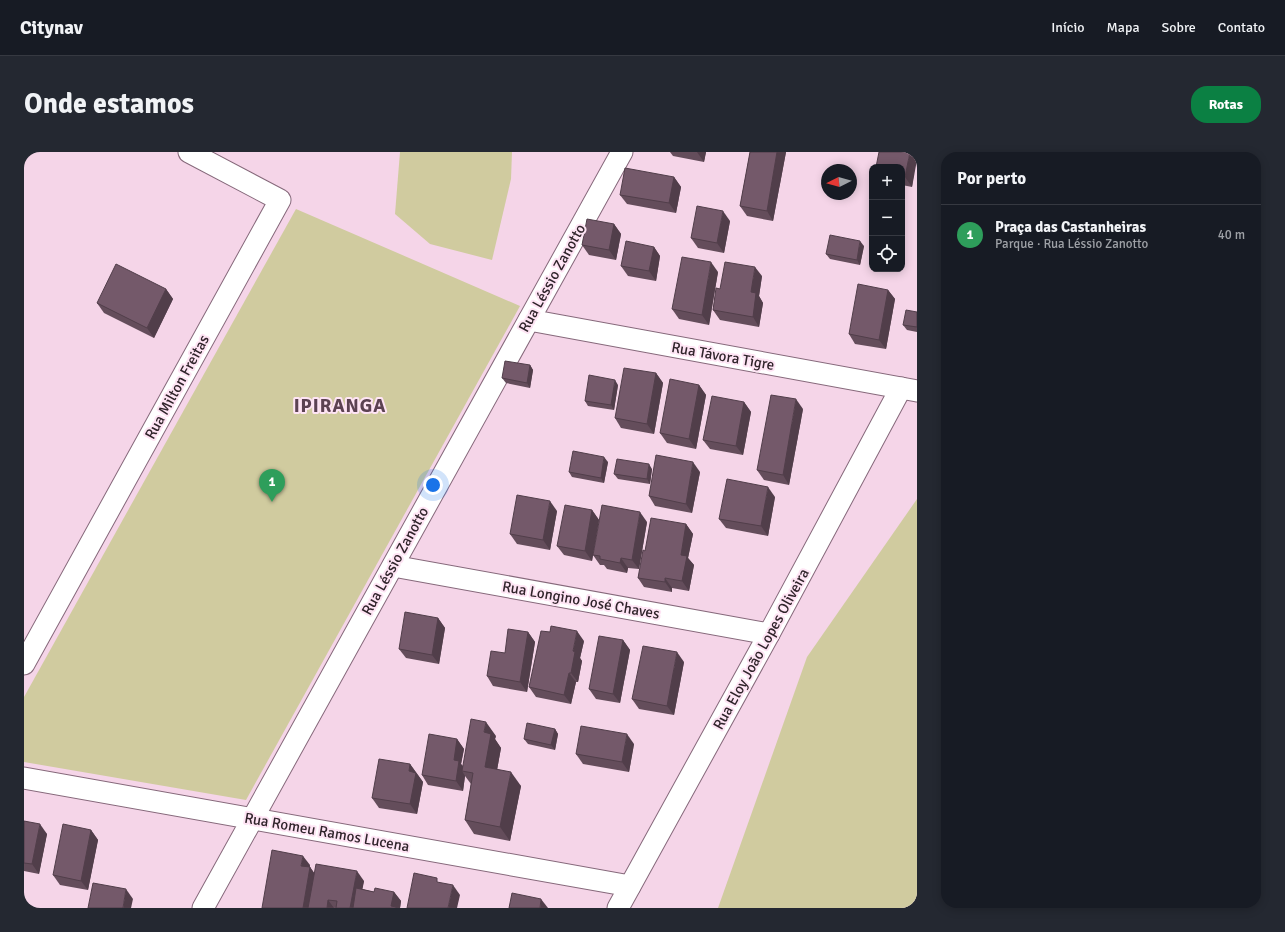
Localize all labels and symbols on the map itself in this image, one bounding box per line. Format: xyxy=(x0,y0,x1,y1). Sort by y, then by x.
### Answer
north arrow xyxy=(821,164,857,200)
street label: Rua Léssio Zanotto xyxy=(515,221,589,335)
street label: Rua Milton Freitas xyxy=(141,331,213,442)
street label: Rua Távora Tigre xyxy=(670,338,776,374)
district label: IPIRANGA xyxy=(294,394,386,418)
pin: 1 xyxy=(259,469,285,502)
your location xyxy=(423,475,443,495)
street label: Rua Léssio Zanotto xyxy=(358,504,432,618)
street label: Rua Eloy João Lopes Oliveira xyxy=(709,565,813,733)
street label: Rua Longino José Chaves xyxy=(501,577,662,623)
street label: Rua Romeu Ramos Lucena xyxy=(243,809,411,855)

